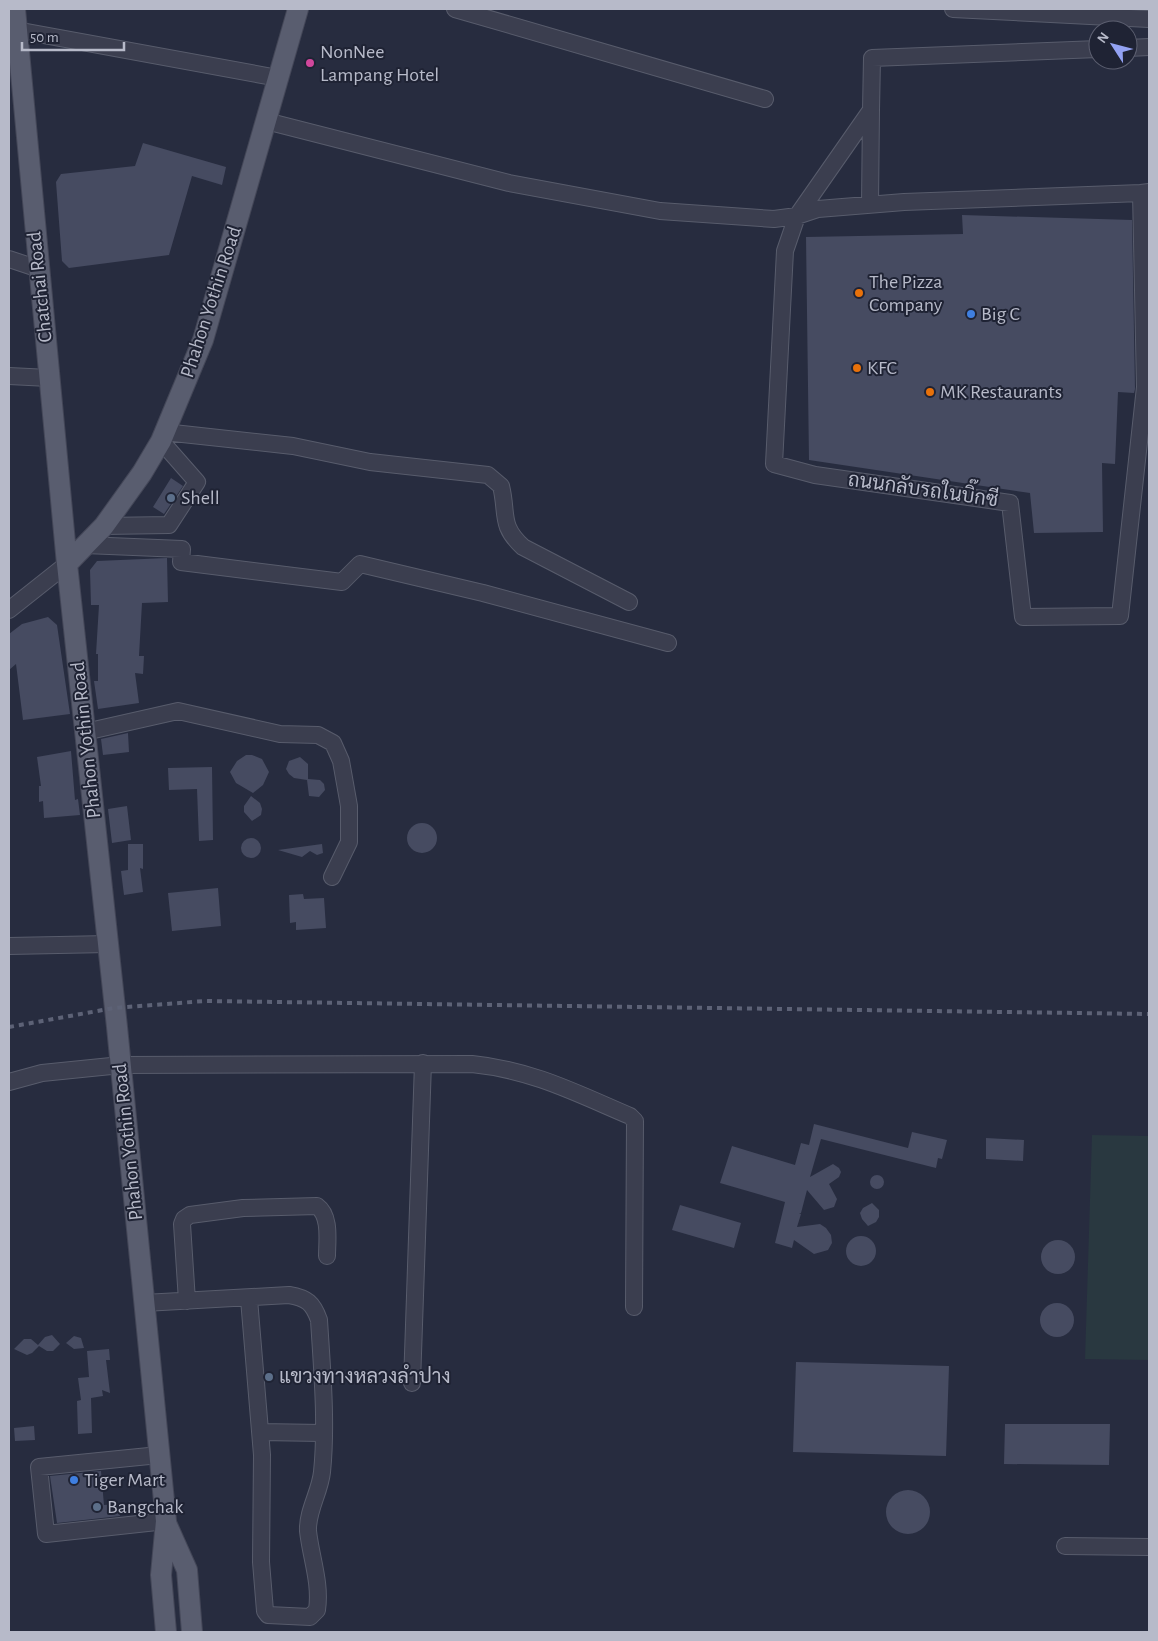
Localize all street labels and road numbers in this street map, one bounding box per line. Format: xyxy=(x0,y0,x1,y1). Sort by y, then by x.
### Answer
street label: Phahon Yothin Road xyxy=(177,224,245,380)
street label: Chatchai Road xyxy=(24,231,56,343)
street label: ถนนกลับรถในบิ๊กซี xyxy=(847,462,1001,510)
street label: Phahon Yothin Road xyxy=(68,660,104,820)
street label: Phahon Yothin Road xyxy=(110,1062,146,1222)

